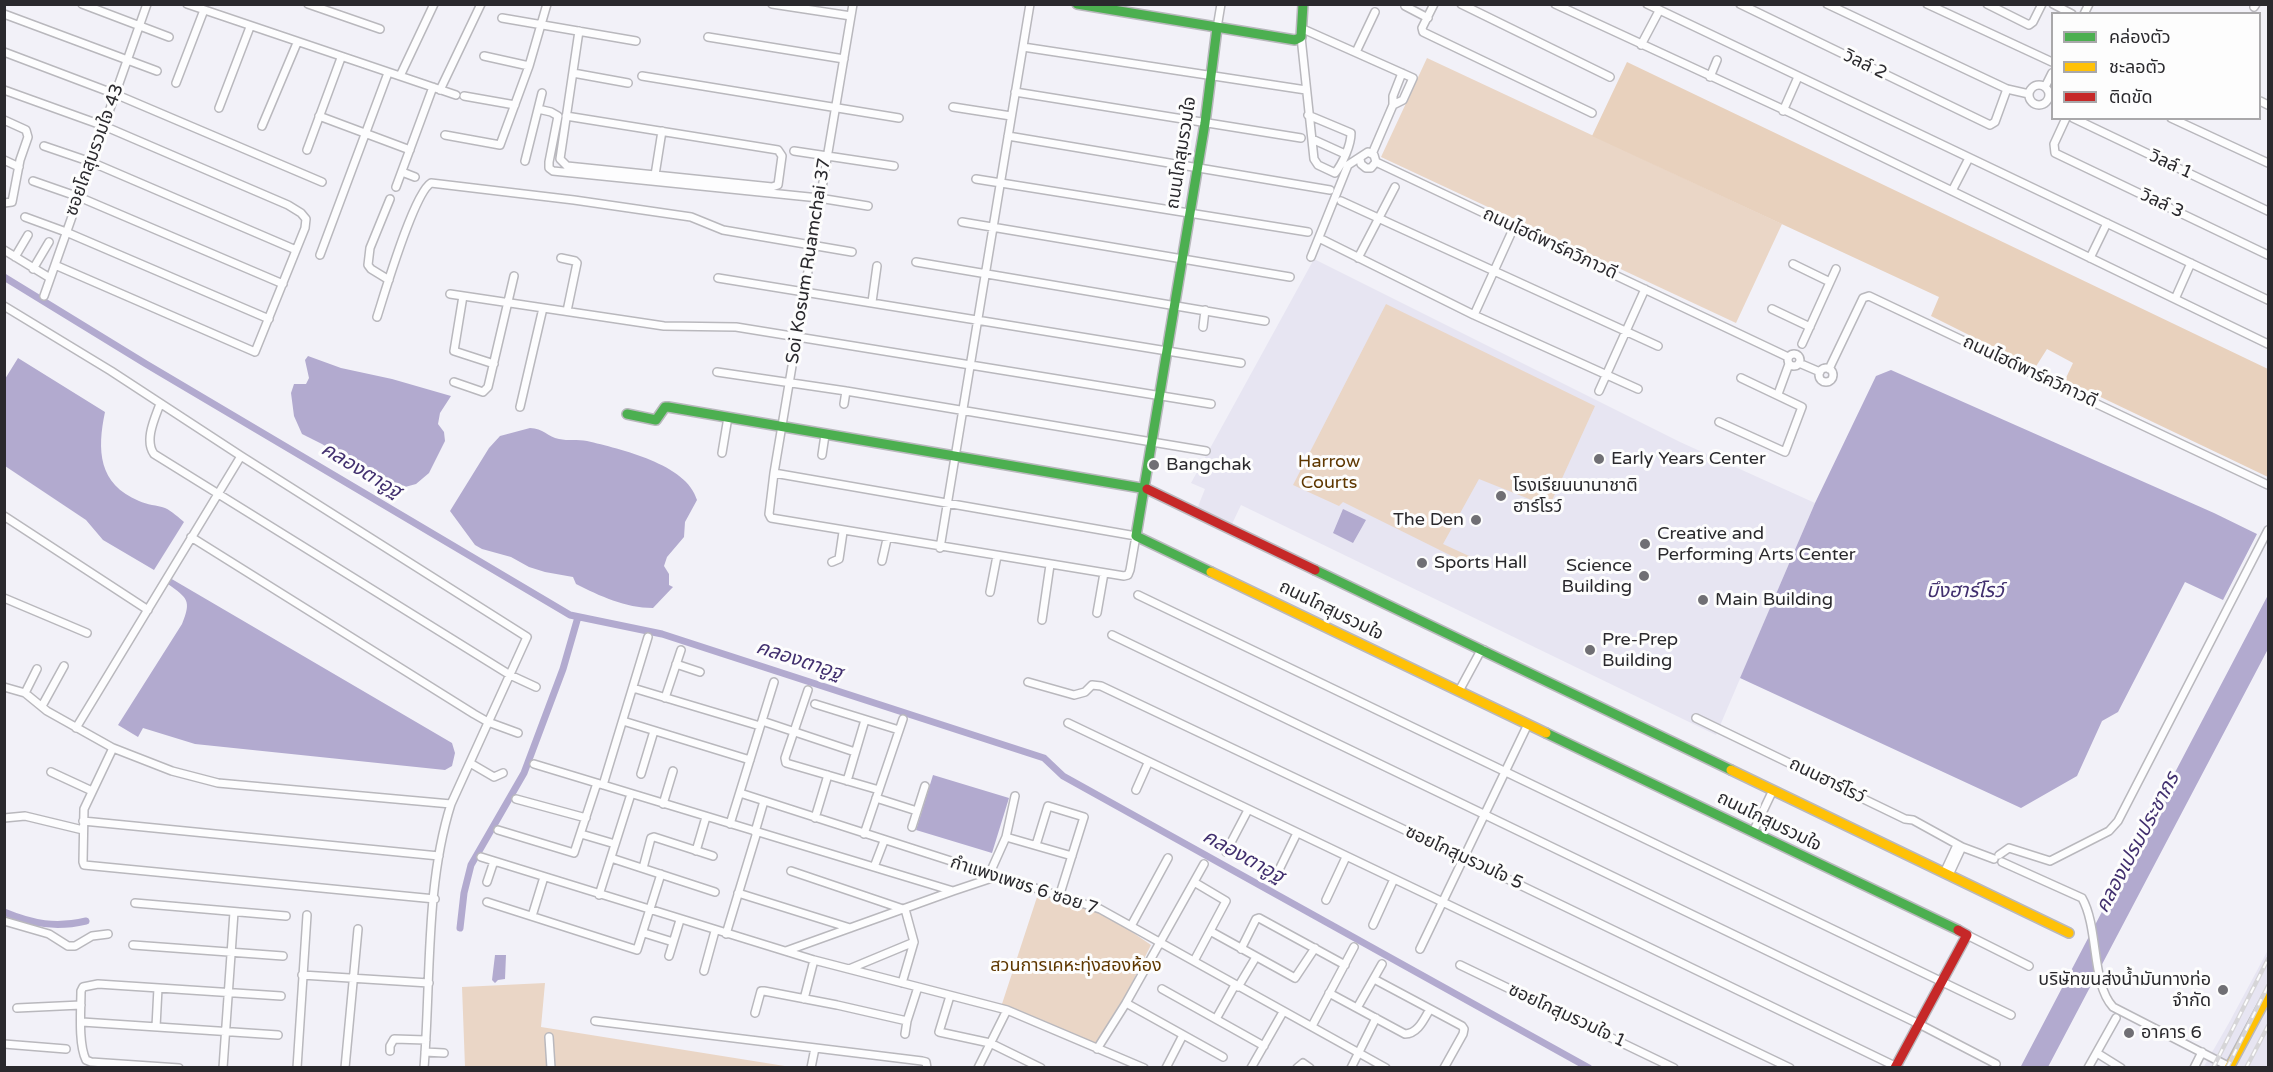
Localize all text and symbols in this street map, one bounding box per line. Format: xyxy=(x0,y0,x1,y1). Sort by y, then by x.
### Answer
legend xyxy=(2051,12,2261,120)
text: คล่องตัว xyxy=(2109,26,2171,48)
street label: วิลล์ 2 xyxy=(1840,45,1890,85)
text: ชะลอตัว xyxy=(2109,56,2166,78)
street label: ซอยโกสุมรวมใจ 43 xyxy=(61,81,129,219)
text: ติดขัด xyxy=(2109,86,2152,108)
street label: ถนนโกสุมรวมใจ xyxy=(1162,95,1202,211)
street label: วิลล์ 1 xyxy=(2146,146,2196,184)
street label: Soi Kosum Ruamchai 37 xyxy=(782,157,836,365)
street label: วิลล์ 3 xyxy=(2137,185,2187,223)
street label: ถนนไฮด์พาร์ควิภาวดี xyxy=(1479,203,1621,285)
street label: ถนนไฮด์พาร์ควิภาวดี xyxy=(1959,331,2101,413)
water label: คลองตาอูฐ xyxy=(317,438,405,504)
place label: Early Years Center xyxy=(1611,448,1766,470)
park label: Harrow Courts xyxy=(1298,451,1360,494)
marker: Early Years Center xyxy=(1592,452,1606,466)
place label: Bangchak xyxy=(1166,454,1251,476)
marker: Bangchak xyxy=(1147,458,1161,472)
place label: โรงเรียนนานาชาติ ฮาร์โรว์ xyxy=(1513,475,1638,518)
marker: โรงเรียนนานาชาติ ฮาร์โรว์ xyxy=(1494,489,1508,503)
place label: The Den xyxy=(1393,509,1464,531)
marker: The Den xyxy=(1469,513,1483,527)
place label: Creative and Performing Arts Center xyxy=(1657,523,1856,566)
marker: Creative and Performing Arts Center xyxy=(1638,537,1652,551)
place label: Sports Hall xyxy=(1434,552,1527,574)
place label: Science Building xyxy=(1562,555,1632,598)
marker: Sports Hall xyxy=(1415,556,1429,570)
marker: Science Building xyxy=(1637,569,1651,583)
street label: ถนนโกสุมรวมใจ xyxy=(1275,576,1387,646)
water label: บึงฮาร์โรว์ xyxy=(1926,580,2004,604)
place label: Main Building xyxy=(1715,589,1833,611)
marker: Main Building xyxy=(1696,593,1710,607)
place label: Pre-Prep Building xyxy=(1602,629,1678,672)
water label: คลองตาอูฐ xyxy=(753,636,845,686)
marker: Pre-Prep Building xyxy=(1583,643,1597,657)
street label: ถนนฮาร์โรว์ xyxy=(1785,753,1869,809)
water label: คลองเปรมประชากร xyxy=(2091,769,2185,917)
street label: ถนนโกสุมรวมใจ xyxy=(1713,787,1825,857)
street label: ซอยโกสุมรวมใจ 5 xyxy=(1402,821,1526,895)
water label: คลองตาอูฐ xyxy=(1198,825,1288,889)
street label: กำแพงเพชร 6 ซอย 7 xyxy=(947,852,1101,920)
park label: สวนการเคหะทุ่งสองห้อง xyxy=(990,955,1162,977)
place label: บริษัทขนส่งน้ำมันทางท่อ จำกัด xyxy=(2038,969,2211,1012)
street label: ซอยโกสุมรวมใจ 1 xyxy=(1505,979,1629,1053)
marker: บริษัทขนส่งน้ำมันทางท่อ จำกัด xyxy=(2216,983,2230,997)
place label: อาคาร 6 xyxy=(2141,1022,2202,1044)
marker: อาคาร 6 xyxy=(2122,1026,2136,1040)

